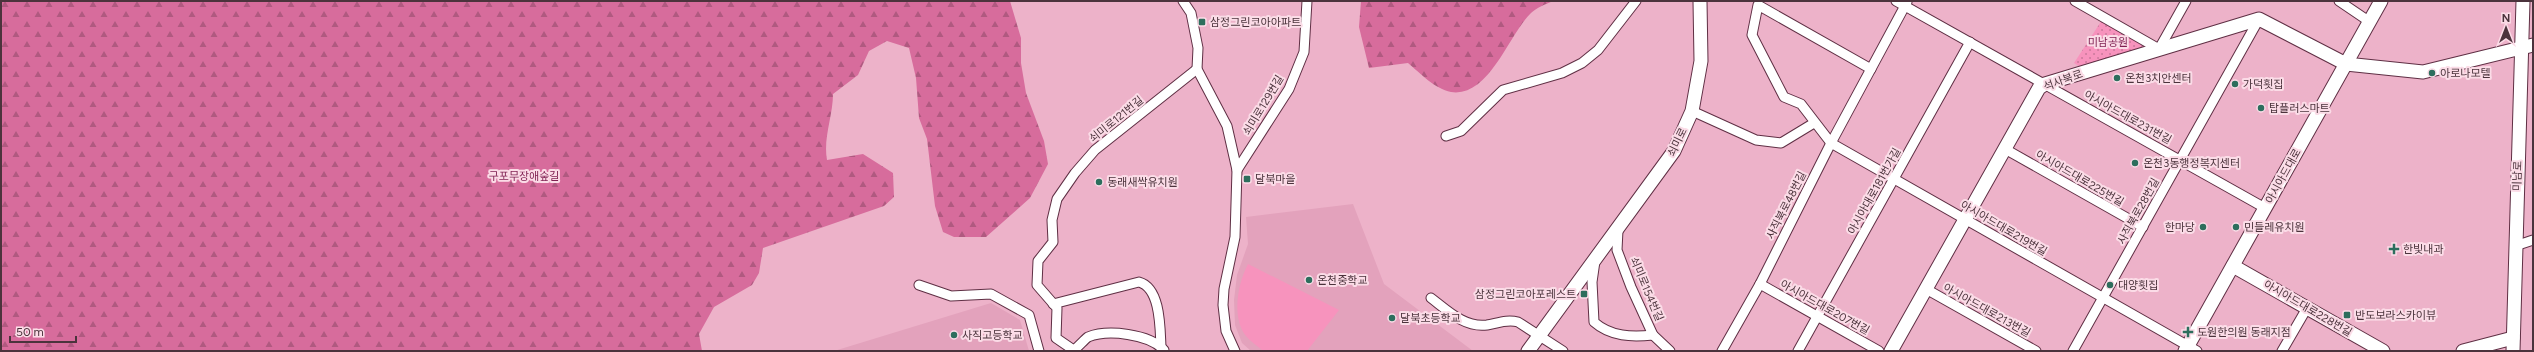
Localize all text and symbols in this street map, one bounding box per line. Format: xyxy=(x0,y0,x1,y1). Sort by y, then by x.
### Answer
north arrow xyxy=(2486,8,2526,48)
text: N xyxy=(2502,12,2510,25)
place label: 삼정그린코아아파트 xyxy=(1210,16,1301,29)
marker: 삼정그린코아아파트 xyxy=(1197,17,1207,27)
park label: 미남공원 xyxy=(2088,36,2128,49)
street label: 석사북로 xyxy=(2042,67,2084,94)
place label: 아로나모텔 xyxy=(2440,67,2491,80)
marker: 아로나모텔 xyxy=(2427,68,2437,78)
place label: 온천3치안센터 xyxy=(2125,72,2192,85)
street label: 쇠미로129번길 xyxy=(1240,73,1286,138)
marker: 온천3치안센터 xyxy=(2112,73,2122,83)
place label: 가덕횟집 xyxy=(2243,78,2283,91)
marker: 가덕횟집 xyxy=(2230,79,2240,89)
street label: 아시아드대로231번길 xyxy=(2082,88,2174,147)
street label: 쇠미로121번길 xyxy=(1087,94,1146,145)
place label: 탑플러스마트 xyxy=(2269,102,2330,115)
marker: 탑플러스마트 xyxy=(2256,103,2266,113)
street label: 쇠미로 xyxy=(1665,126,1690,159)
street label: 아시아대로181번가길 xyxy=(1845,146,1904,237)
street label: 아시아드대로 xyxy=(2263,147,2304,206)
street label: 아시아드대로225번길 xyxy=(2033,148,2126,209)
place label: 온천3동행정복지센터 xyxy=(2143,157,2240,170)
marker: 온천3동행정복지센터 xyxy=(2130,158,2140,168)
street label: 미남로 xyxy=(2510,161,2525,191)
street label: 사직북로48번길 xyxy=(1764,169,1809,241)
park label: 구포무장애숲길 xyxy=(489,170,559,183)
place label: 달북마을 xyxy=(1255,173,1295,186)
marker: 달북마을 xyxy=(1242,174,1252,184)
place label: 동래새싹유치원 xyxy=(1107,176,1178,189)
street label: 사직북로28번길 xyxy=(2115,176,2162,247)
marker: 동래새싹유치원 xyxy=(1094,177,1104,187)
street label: 아시아드대로219번길 xyxy=(1958,198,2049,259)
place label: 한마당 xyxy=(2165,221,2195,234)
place label: 민들레유치원 xyxy=(2244,221,2305,234)
marker: 한마당 xyxy=(2198,222,2208,232)
marker: 민들레유치원 xyxy=(2231,222,2241,232)
marker: 한빛내과 xyxy=(2388,243,2400,255)
place label: 한빛내과 xyxy=(2403,243,2443,256)
street label: 쇠미로154번길 xyxy=(1627,255,1666,323)
place label: 온천중학교 xyxy=(1317,274,1368,287)
marker: 온천중학교 xyxy=(1304,275,1314,285)
street label: 아시아드대로207번길 xyxy=(1778,277,1872,337)
street label: 아시아드대로228번길 xyxy=(2261,278,2354,339)
place label: 대양횟집 xyxy=(2118,279,2158,292)
marker: 대양횟집 xyxy=(2105,280,2115,290)
street label: 아시아드대로213번길 xyxy=(1941,281,2033,340)
place label: 삼정그린코아포레스트 xyxy=(1475,288,1576,301)
marker: 삼정그린코아포레스트 xyxy=(1579,289,1589,299)
place label: 반도보라스카이뷰 xyxy=(2355,309,2436,322)
marker: 반도보라스카이뷰 xyxy=(2342,310,2352,320)
place label: 달북초등학교 xyxy=(1400,312,1461,325)
marker: 달북초등학교 xyxy=(1387,313,1397,323)
scale bar xyxy=(10,318,76,344)
text: 50 m xyxy=(16,325,44,339)
marker: 도원한의원 동래지점 xyxy=(2182,326,2194,338)
place label: 도원한의원 동래지점 xyxy=(2197,326,2291,339)
place label: 사직고등학교 xyxy=(962,329,1023,342)
marker: 사직고등학교 xyxy=(949,330,959,340)

